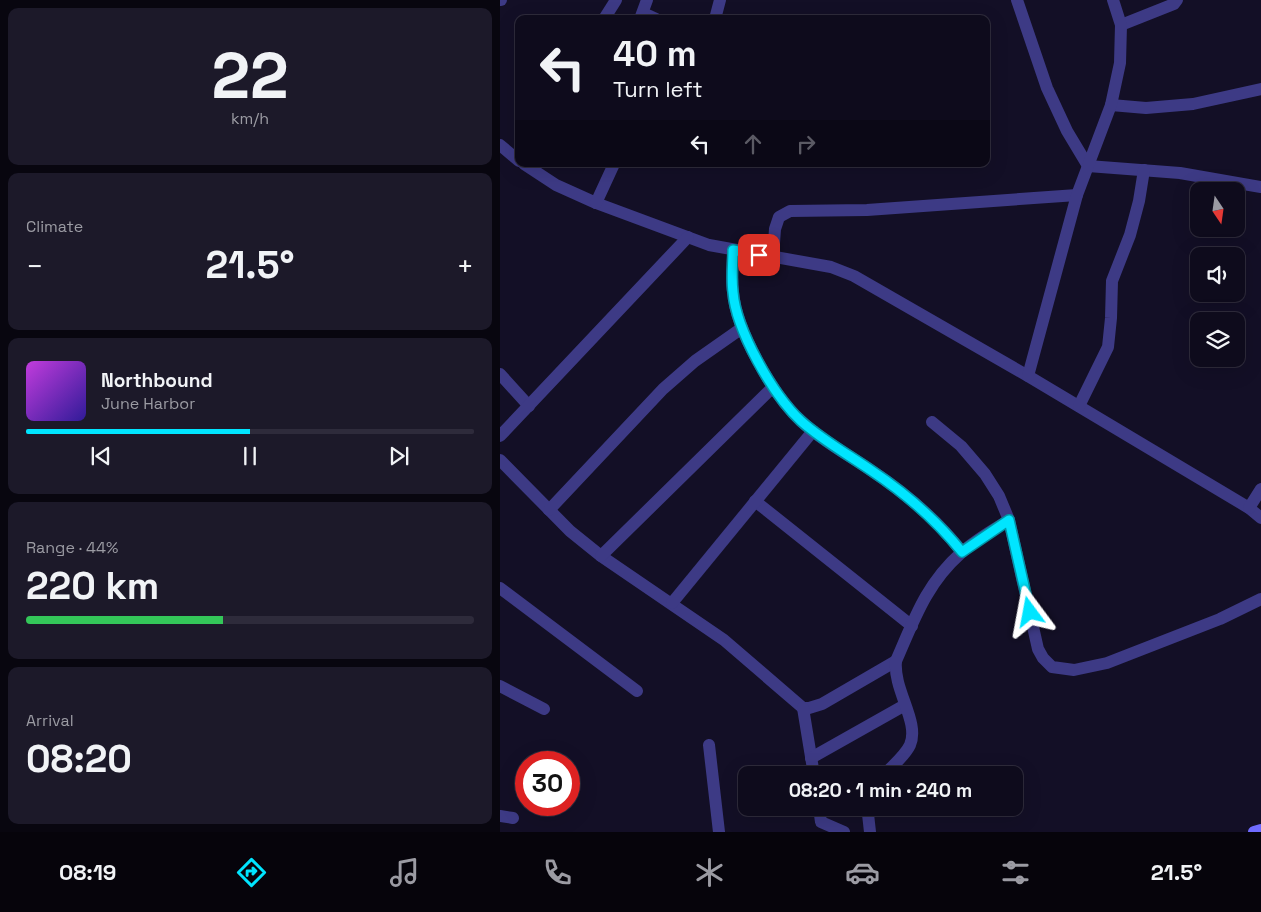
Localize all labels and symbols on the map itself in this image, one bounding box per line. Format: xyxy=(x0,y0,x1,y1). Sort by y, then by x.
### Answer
north arrow xyxy=(1190,182,1245,238)
pin xyxy=(738,234,780,276)
position arrow xyxy=(1003,585,1055,637)
speed limit sign: 30 xyxy=(515,751,580,816)

